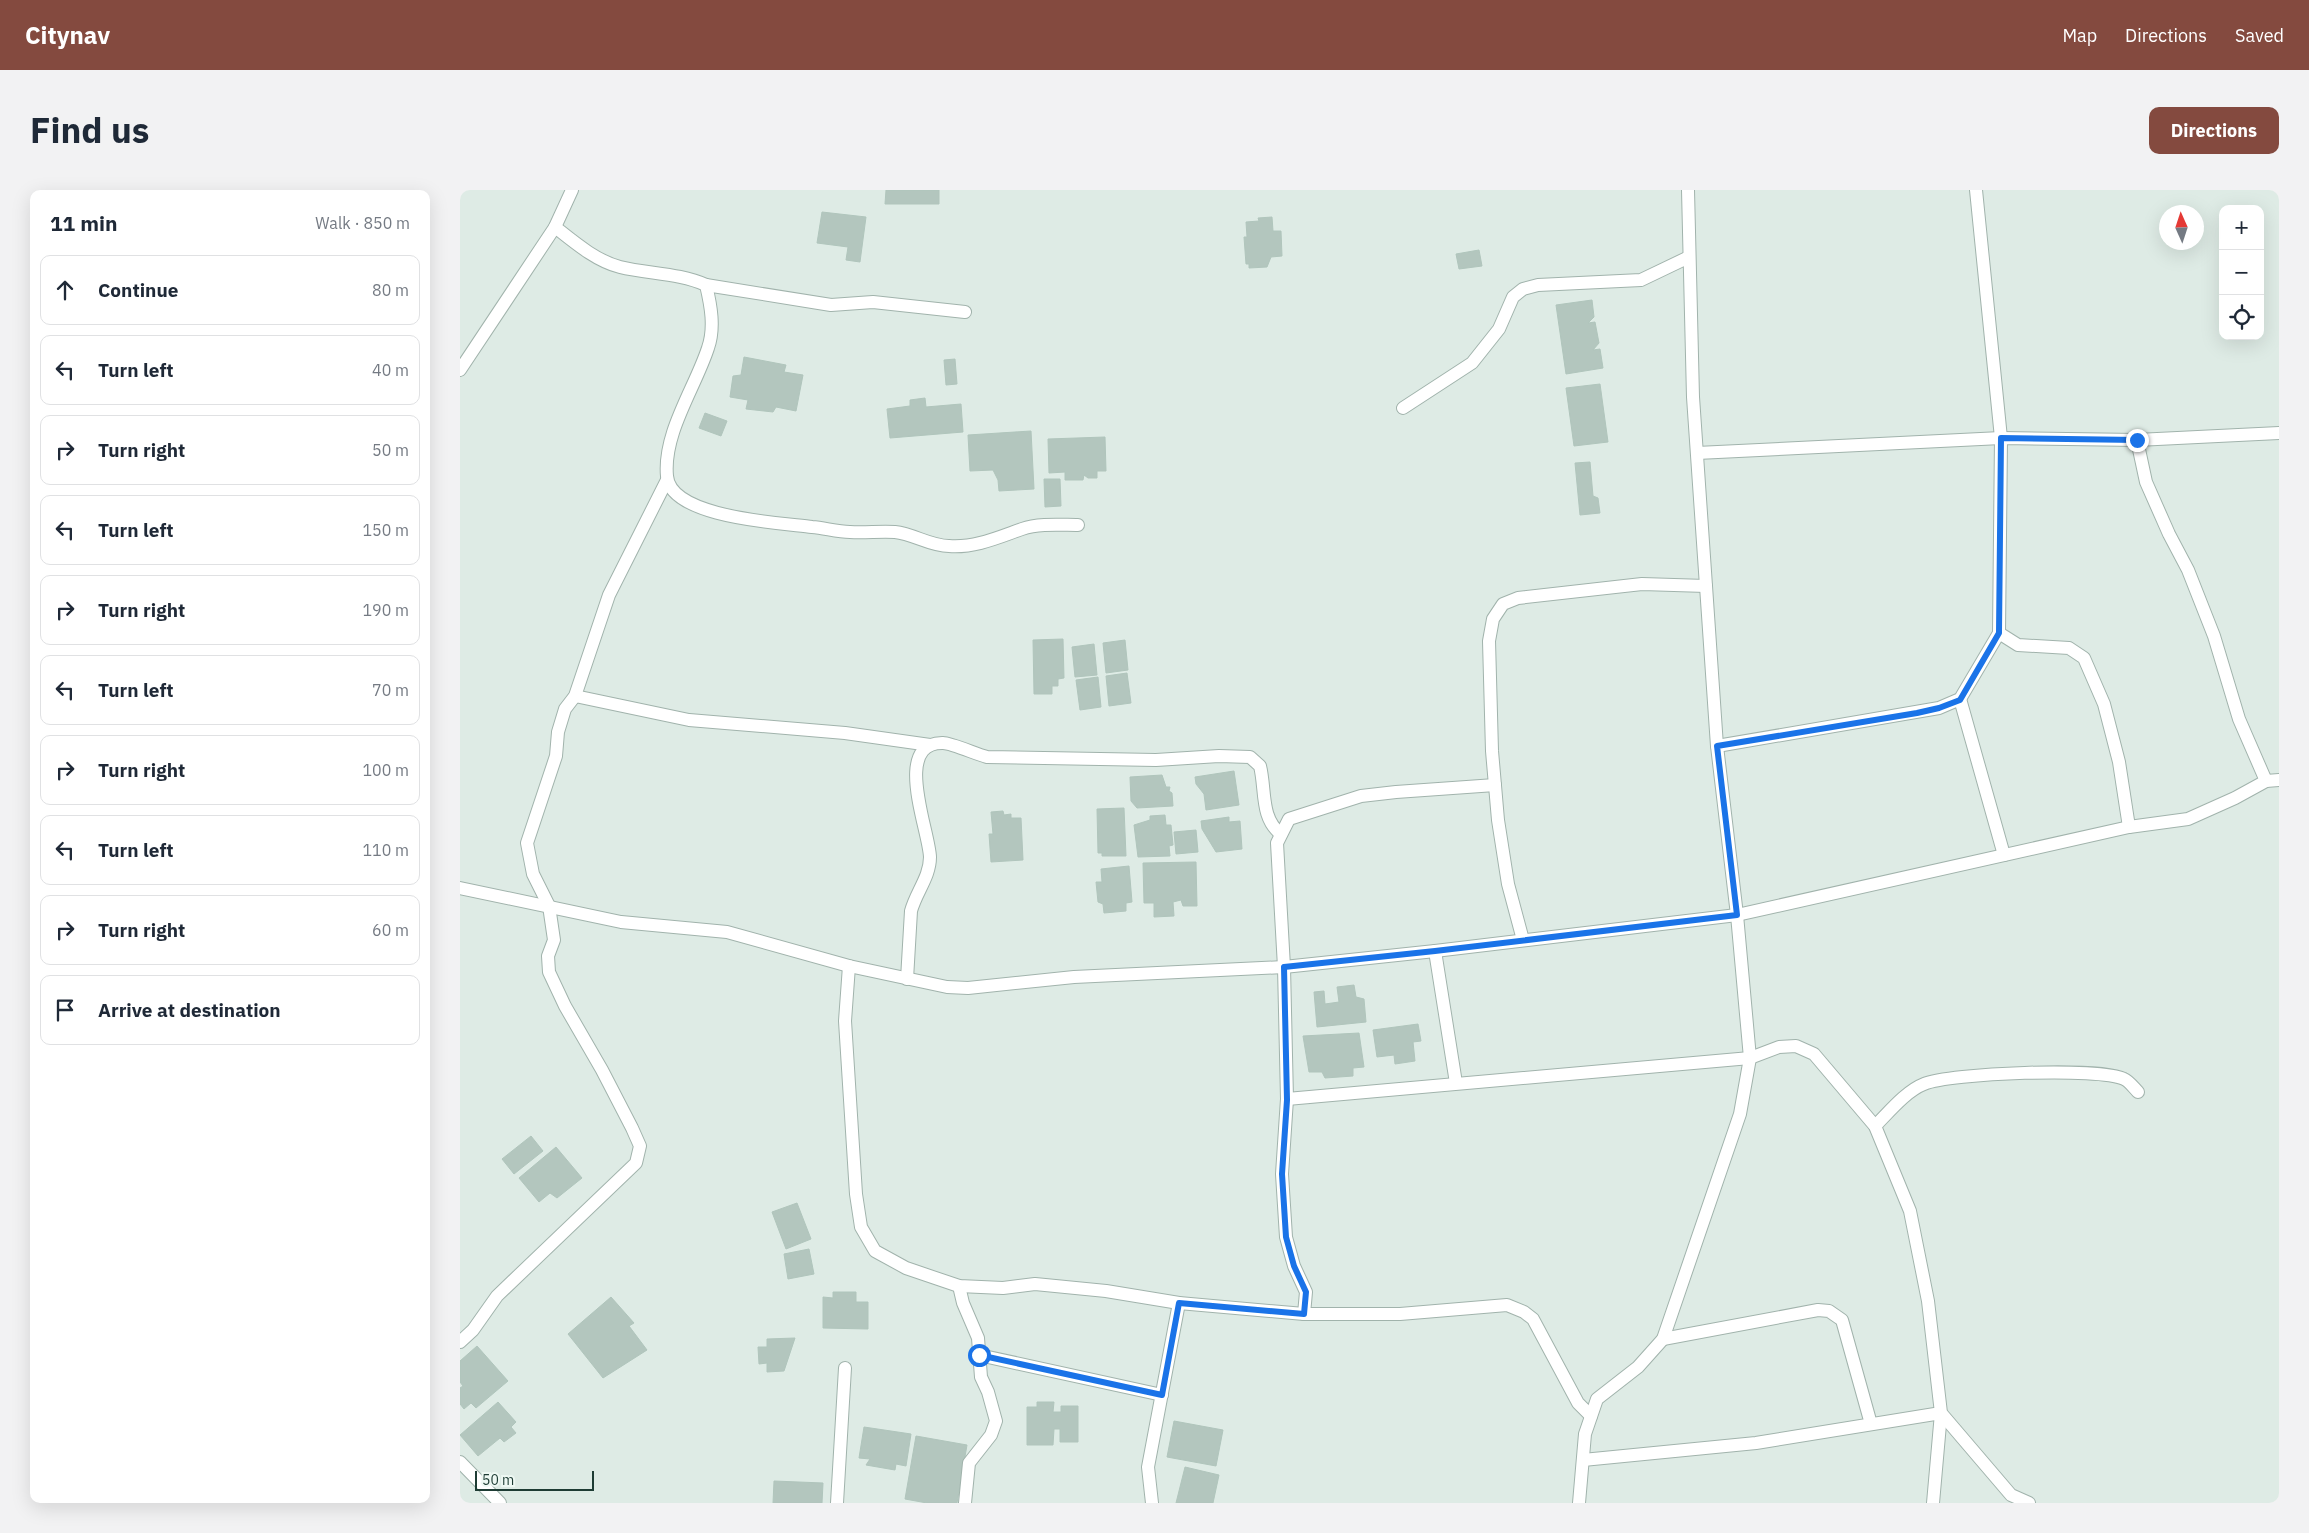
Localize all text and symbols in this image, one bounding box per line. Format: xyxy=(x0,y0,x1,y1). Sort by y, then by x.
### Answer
text: Citynav xyxy=(25,19,110,51)
text: Map xyxy=(2062,24,2097,47)
text: Directions xyxy=(2125,24,2207,47)
text: Saved xyxy=(2235,24,2284,47)
text: Find us xyxy=(30,107,149,153)
button: Directions xyxy=(2149,107,2279,154)
north arrow xyxy=(2159,205,2204,250)
map controls xyxy=(2219,205,2264,340)
button: + xyxy=(2219,205,2264,250)
text: 11 min xyxy=(50,209,117,237)
text: Walk · 850 m xyxy=(315,213,410,233)
button: − xyxy=(2219,250,2264,295)
icon: ahead xyxy=(51,276,79,304)
text: Continue xyxy=(98,278,178,302)
text: 80 m xyxy=(372,280,409,300)
button: locate xyxy=(2219,295,2264,340)
icon: left xyxy=(51,356,79,384)
text: Turn left xyxy=(98,358,174,382)
text: 40 m xyxy=(372,360,409,380)
route end xyxy=(2126,429,2149,452)
icon: right xyxy=(51,436,79,464)
text: Turn right xyxy=(98,438,185,462)
text: 50 m xyxy=(372,440,409,460)
icon: left xyxy=(51,516,79,544)
text: Turn left xyxy=(98,518,174,542)
text: 150 m xyxy=(362,520,409,540)
icon: right xyxy=(51,596,79,624)
text: Turn right xyxy=(98,598,185,622)
text: 190 m xyxy=(362,600,409,620)
icon: left xyxy=(51,676,79,704)
text: Turn left xyxy=(98,678,174,702)
text: 70 m xyxy=(372,680,409,700)
icon: right xyxy=(51,756,79,784)
text: Turn right xyxy=(98,758,185,782)
text: 100 m xyxy=(362,760,409,780)
icon: left xyxy=(51,836,79,864)
text: Turn left xyxy=(98,838,174,862)
text: 110 m xyxy=(362,840,409,860)
icon: right xyxy=(51,916,79,944)
text: Turn right xyxy=(98,918,185,942)
text: 60 m xyxy=(372,920,409,940)
icon: arrive xyxy=(51,996,79,1024)
text: Arrive at destination xyxy=(98,998,281,1022)
route start xyxy=(968,1344,991,1367)
scale bar xyxy=(475,1468,594,1491)
text: 50 m xyxy=(482,1471,514,1489)

